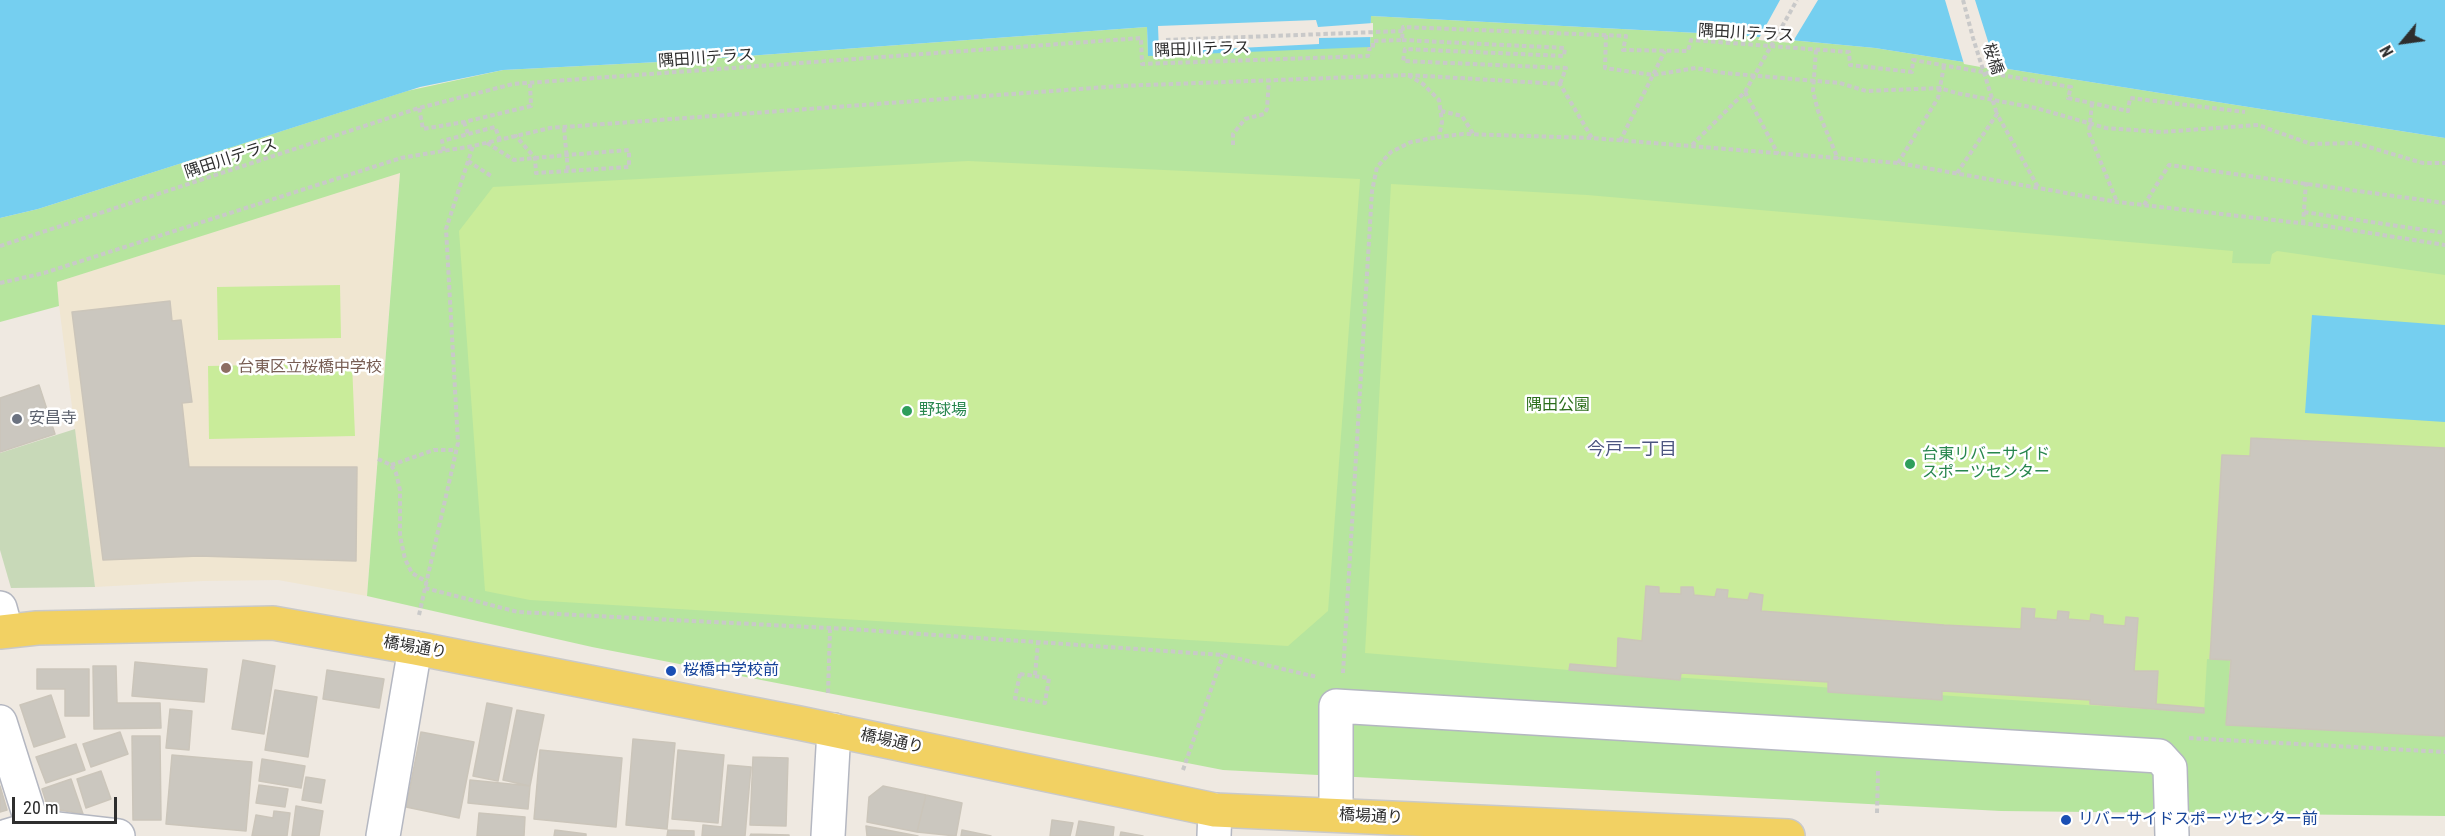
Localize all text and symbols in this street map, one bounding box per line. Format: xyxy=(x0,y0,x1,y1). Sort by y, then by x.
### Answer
north arrow xyxy=(2373,12,2433,72)
street label: 隅田川テラス xyxy=(1698,22,1794,46)
street label: 隅田川テラス xyxy=(1154,39,1250,61)
street label: 桜橋 xyxy=(1978,41,2006,77)
text: N xyxy=(2376,42,2398,60)
street label: 隅田川テラス xyxy=(657,46,755,72)
street label: 隅田川テラス xyxy=(182,135,280,183)
place label: 台東区立桜橋中学校 xyxy=(238,358,382,378)
marker: 台東区立桜橋中学校 xyxy=(219,361,233,375)
park label: 隅田公園 xyxy=(1526,396,1590,416)
place label: 野球場 xyxy=(919,401,967,421)
marker: 野球場 xyxy=(900,404,914,418)
place label: 安昌寺 xyxy=(29,409,77,429)
marker: 安昌寺 xyxy=(10,412,24,426)
district label: 今戸一丁目 xyxy=(1587,439,1677,461)
place label: 台東リバーサイド スポーツセンター xyxy=(1922,445,2050,483)
marker: 台東リバーサイド スポーツセンター xyxy=(1903,457,1917,471)
street label: 橋場通り xyxy=(382,633,448,663)
place label: 桜橋中学校前 xyxy=(683,661,779,681)
marker: 桜橋中学校前 xyxy=(664,664,678,678)
street label: 橋場通り xyxy=(859,726,925,758)
scale bar xyxy=(15,785,120,823)
text: 20 m xyxy=(23,797,58,818)
street label: 橋場通り xyxy=(1339,806,1403,828)
place label: リバーサイドスポーツセンター前 xyxy=(2078,810,2318,830)
marker: リバーサイドスポーツセンター前 xyxy=(2059,813,2073,827)

